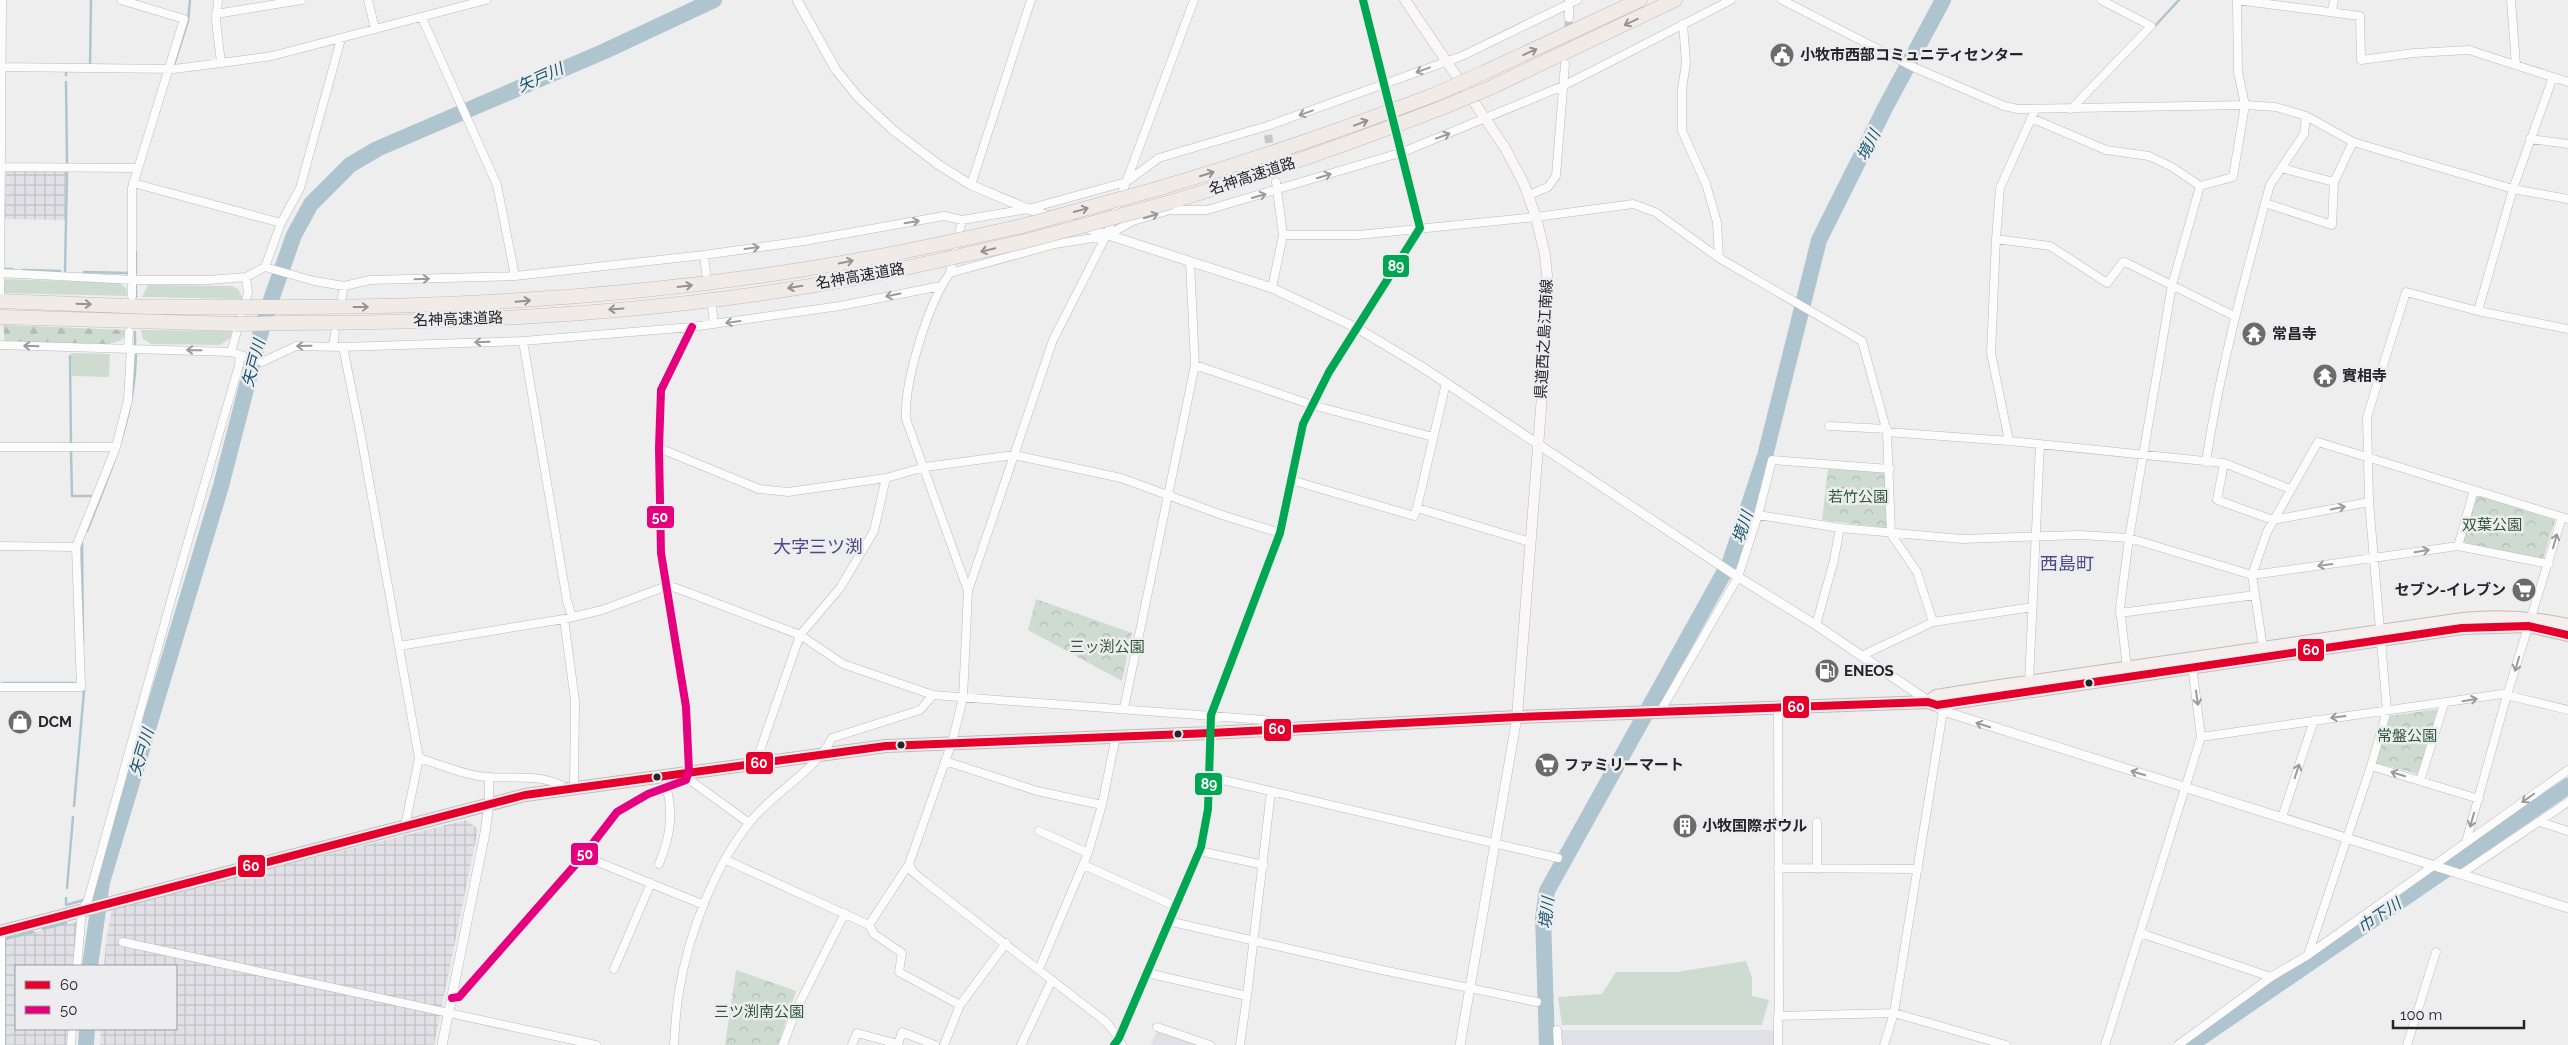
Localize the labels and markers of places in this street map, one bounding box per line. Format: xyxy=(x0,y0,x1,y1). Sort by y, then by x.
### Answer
public building icon: 小牧市西部コミュニティセンター xyxy=(1769,42,1795,68)
place label: 小牧市西部コミュニティセンター xyxy=(1800,46,2024,64)
temple icon: 常昌寺 xyxy=(2241,321,2267,347)
place label: 常昌寺 xyxy=(2272,325,2317,343)
temple icon: 實相寺 xyxy=(2312,363,2338,389)
place label: 實相寺 xyxy=(2342,367,2387,385)
supermarket icon: セブン-イレブン xyxy=(2511,577,2537,603)
place label: セブン-イレブン xyxy=(2395,581,2506,599)
fuel station icon: ENEOS xyxy=(1814,658,1840,684)
place label: ENEOS xyxy=(1844,662,1894,680)
unlabelled marker xyxy=(2084,678,2094,688)
shop icon: DCM xyxy=(7,709,33,735)
place label: DCM xyxy=(38,713,72,731)
unlabelled marker xyxy=(1173,729,1183,739)
unlabelled marker xyxy=(896,740,906,750)
supermarket icon: ファミリーマート xyxy=(1534,752,1560,778)
place label: ファミリーマート xyxy=(1564,756,1684,774)
unlabelled marker xyxy=(652,772,662,782)
building icon: 小牧国際ボウル xyxy=(1672,813,1698,839)
place label: 小牧国際ボウル xyxy=(1702,817,1807,835)

